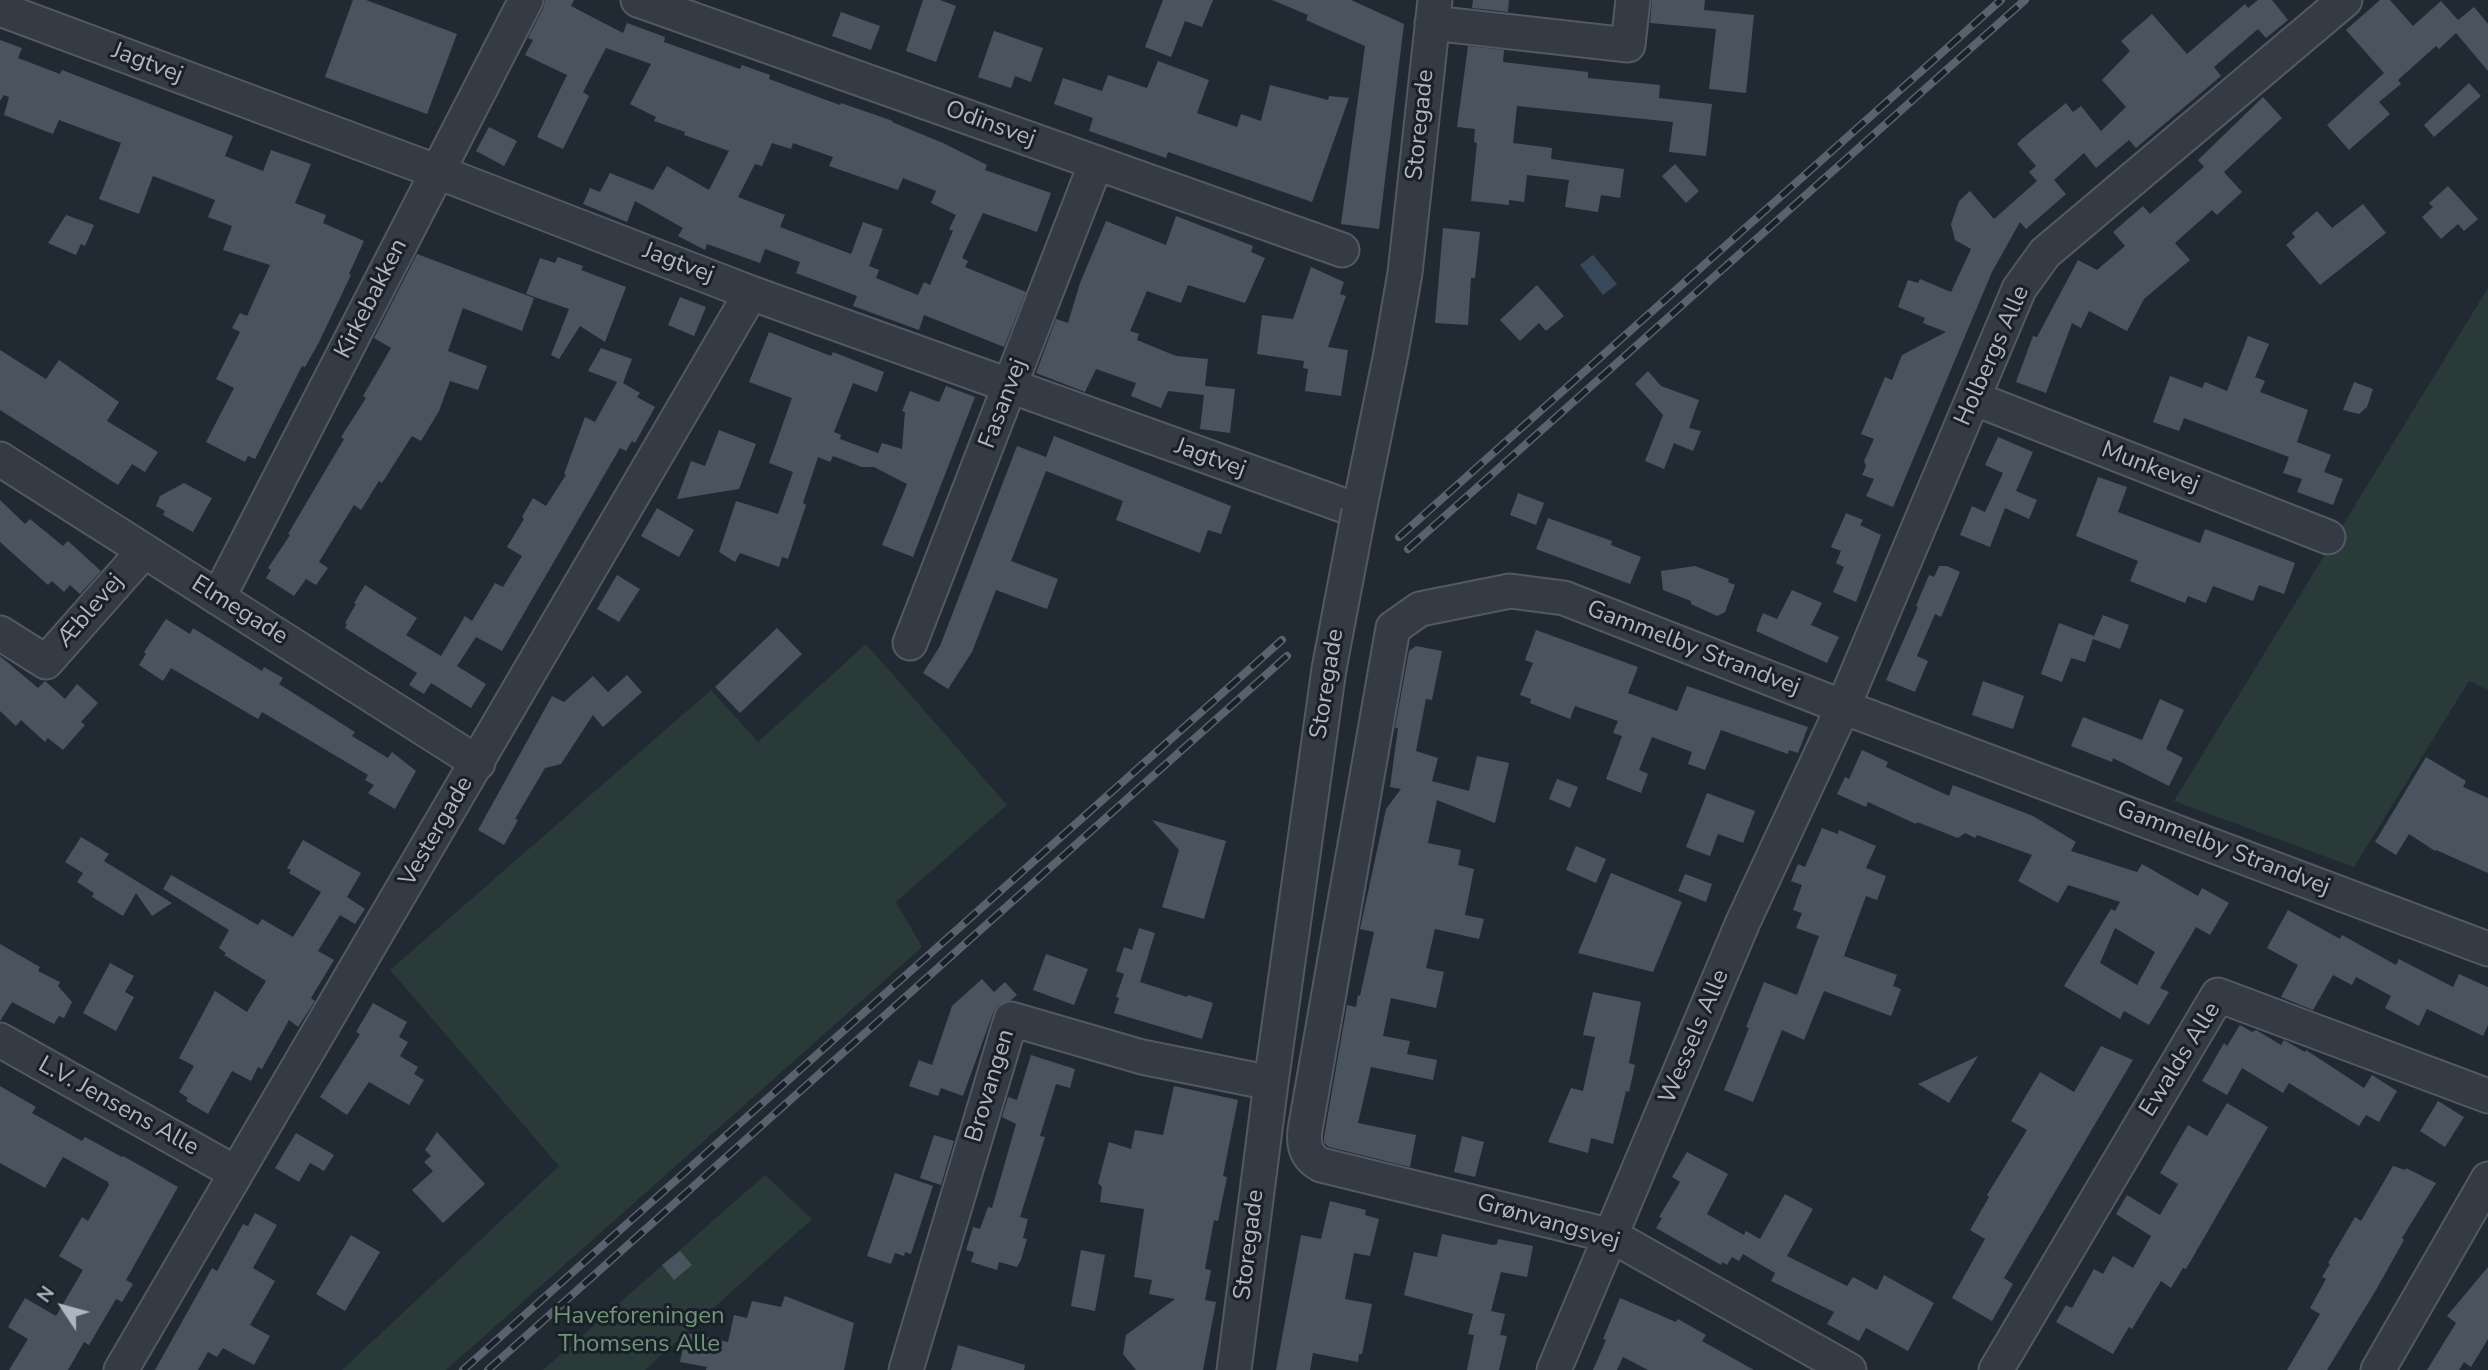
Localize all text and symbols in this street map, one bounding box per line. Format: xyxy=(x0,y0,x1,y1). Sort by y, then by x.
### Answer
street label: Jagtvej xyxy=(107,37,187,91)
street label: Storegade xyxy=(1401,68,1441,182)
street label: Odinsvej xyxy=(941,95,1039,155)
street label: Kirkebakken xyxy=(330,234,414,364)
street label: Jagtvej xyxy=(638,237,718,291)
street label: Holbergs Alle xyxy=(1949,282,2037,430)
street label: Fasanvej xyxy=(974,355,1034,453)
street label: Jagtvej xyxy=(1170,433,1250,485)
street label: Munkevej xyxy=(2097,436,2203,500)
street label: Æblevej xyxy=(51,568,131,654)
street label: Elmegade xyxy=(186,570,292,652)
street label: Gammelby Strandvej xyxy=(1582,595,1804,703)
street label: Storegade xyxy=(1305,627,1351,741)
street label: Vestergade xyxy=(394,772,480,892)
street label: Gammelby Strandvej xyxy=(2112,795,2334,903)
street label: Wessels Alle xyxy=(1654,966,1736,1108)
street label: Ewalds Alle xyxy=(2134,997,2228,1123)
street label: Brovangen xyxy=(960,1026,1022,1146)
street label: L.V. Jensens Alle xyxy=(33,1051,203,1163)
street label: Storegade xyxy=(1229,1188,1271,1302)
street label: Grønvangsvej xyxy=(1473,1189,1623,1257)
north arrow xyxy=(28,1272,98,1342)
text: N xyxy=(31,1281,61,1308)
park label: Haveforeningen Thomsens Alle xyxy=(553,1303,725,1359)

